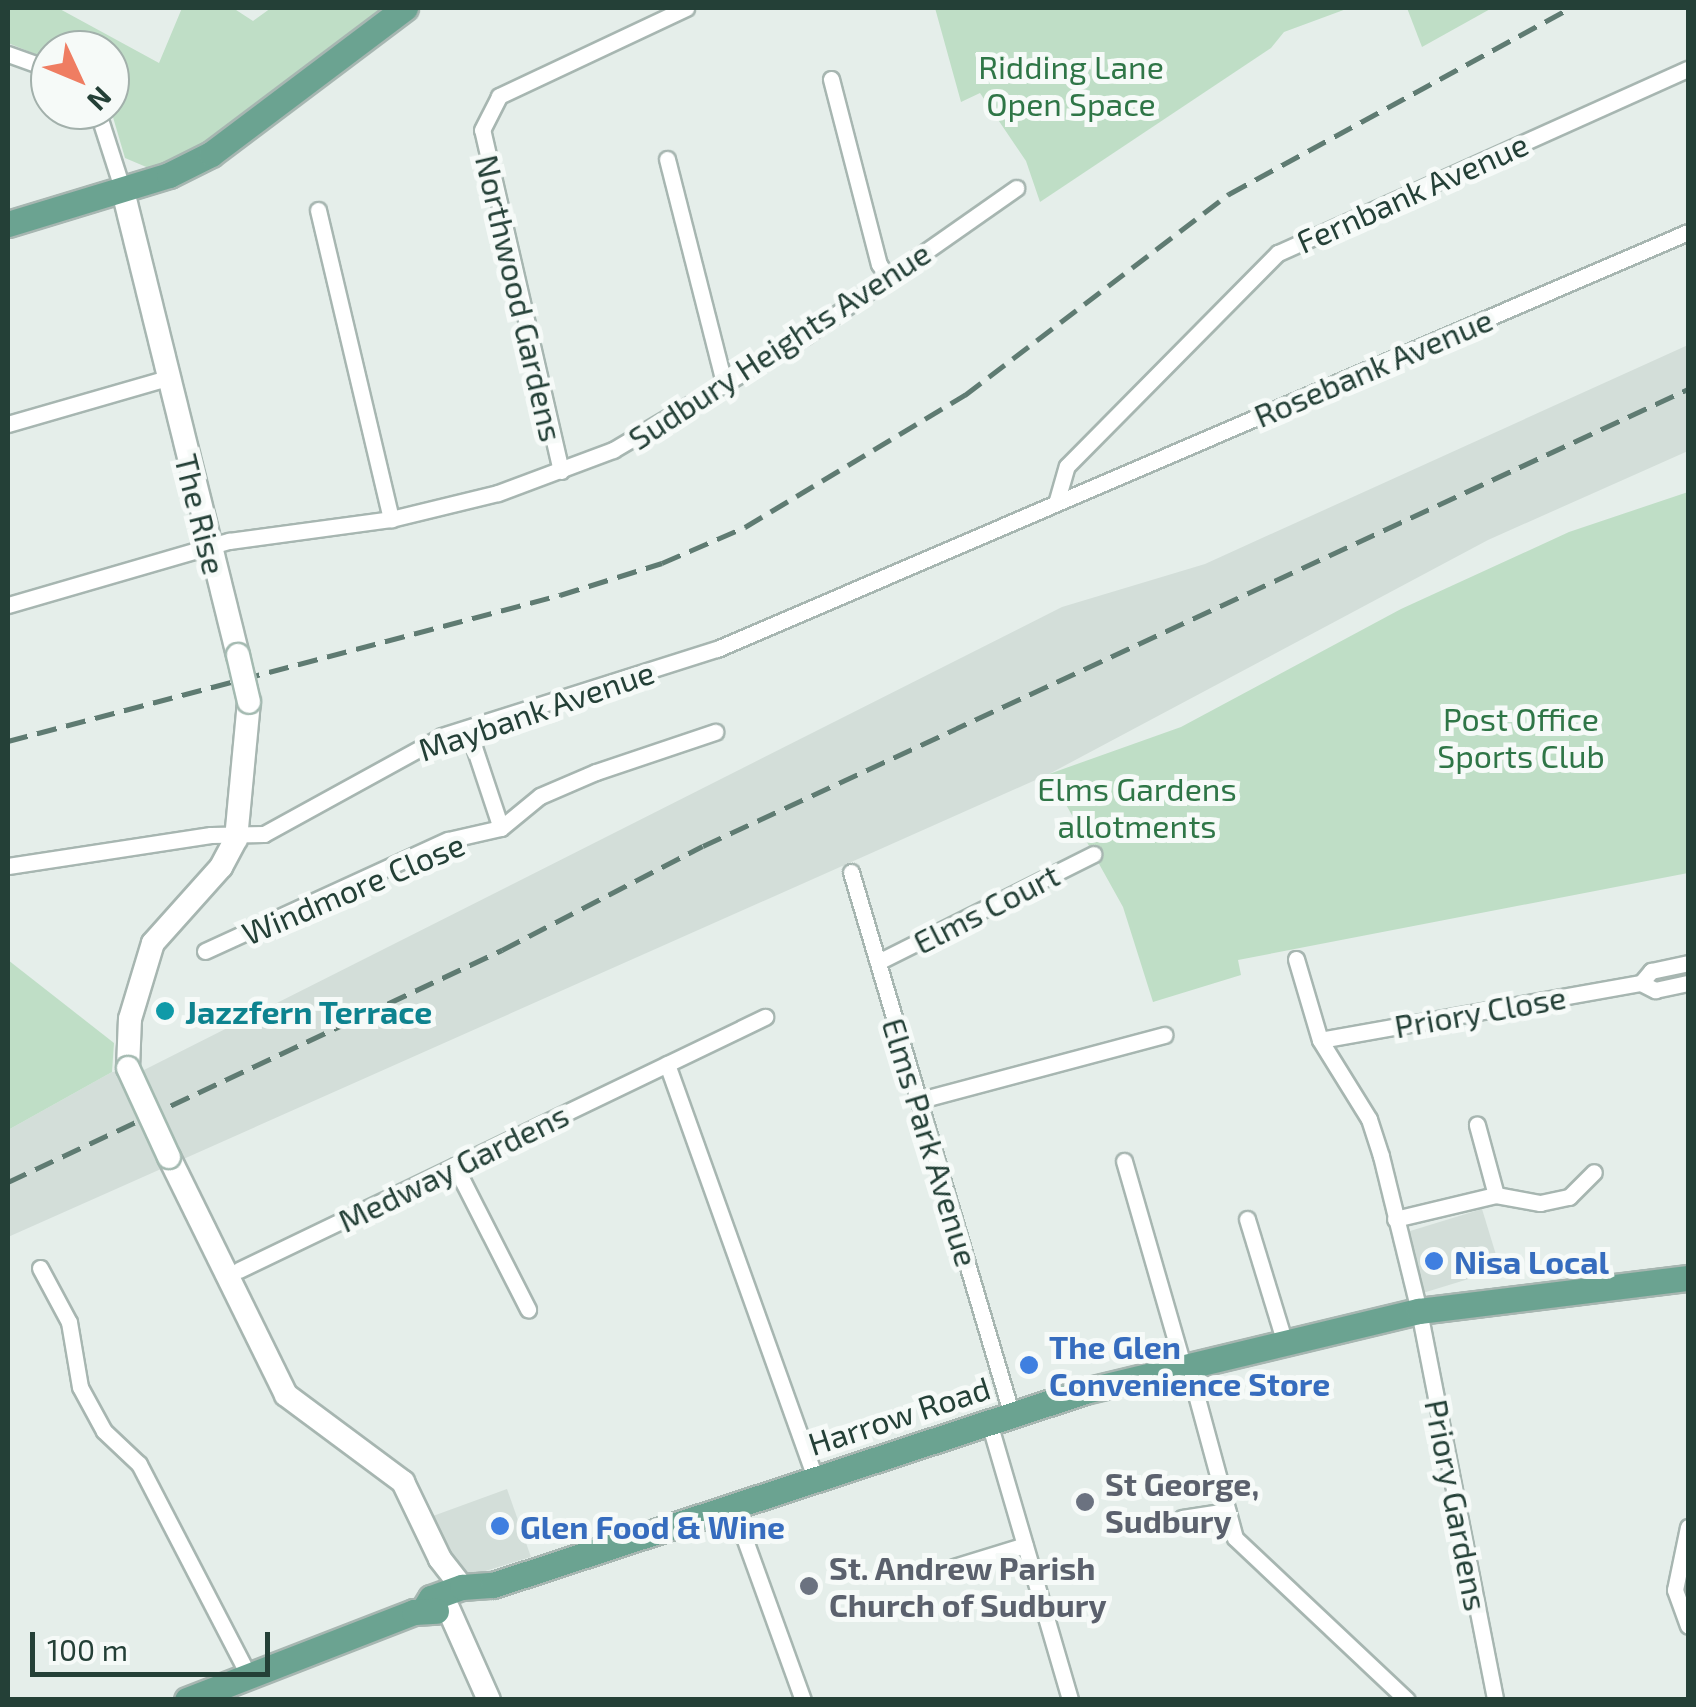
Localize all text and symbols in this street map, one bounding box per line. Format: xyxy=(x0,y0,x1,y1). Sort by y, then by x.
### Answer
north arrow xyxy=(30,30,130,130)
park label: Ridding Lane Open Space xyxy=(978,48,1164,123)
text: N xyxy=(81,80,119,119)
street label: Fernbank Avenue xyxy=(1290,124,1534,260)
street label: Northwood Gardens xyxy=(468,151,572,445)
street label: Sudbury Heights Avenue xyxy=(620,233,938,457)
street label: Rosebank Avenue xyxy=(1248,299,1498,435)
street label: The Rise xyxy=(168,450,234,578)
street label: Maybank Avenue xyxy=(413,652,659,768)
park label: Post Office Sports Club xyxy=(1437,700,1605,775)
park label: Elms Gardens allotments xyxy=(1037,770,1237,845)
street label: Windmore Close xyxy=(236,824,470,952)
street label: Elms Court xyxy=(907,855,1065,961)
street label: Priory Close xyxy=(1391,977,1569,1045)
place label: Jazzfern Terrace xyxy=(185,992,433,1030)
marker: Jazzfern Terrace xyxy=(154,1000,176,1022)
street label: Elms Park Avenue xyxy=(875,1013,987,1271)
street label: Medway Gardens xyxy=(331,1095,575,1239)
place label: Nisa Local xyxy=(1454,1242,1609,1280)
marker: Nisa Local xyxy=(1423,1250,1445,1272)
place label: The Glen Convenience Store xyxy=(1049,1328,1330,1403)
marker: The Glen Convenience Store xyxy=(1018,1354,1040,1376)
street label: Harrow Road xyxy=(803,1367,995,1463)
street label: Priory Gardens xyxy=(1418,1396,1496,1614)
place label: St George, Sudbury xyxy=(1105,1465,1259,1540)
marker: St George, Sudbury xyxy=(1074,1491,1096,1513)
place label: Glen Food & Wine xyxy=(520,1507,785,1545)
marker: Glen Food & Wine xyxy=(489,1515,511,1537)
place label: St. Andrew Parish Church of Sudbury xyxy=(829,1549,1107,1624)
marker: St. Andrew Parish Church of Sudbury xyxy=(798,1575,820,1597)
scale bar xyxy=(35,1612,275,1674)
text: 100 m xyxy=(47,1631,128,1667)

